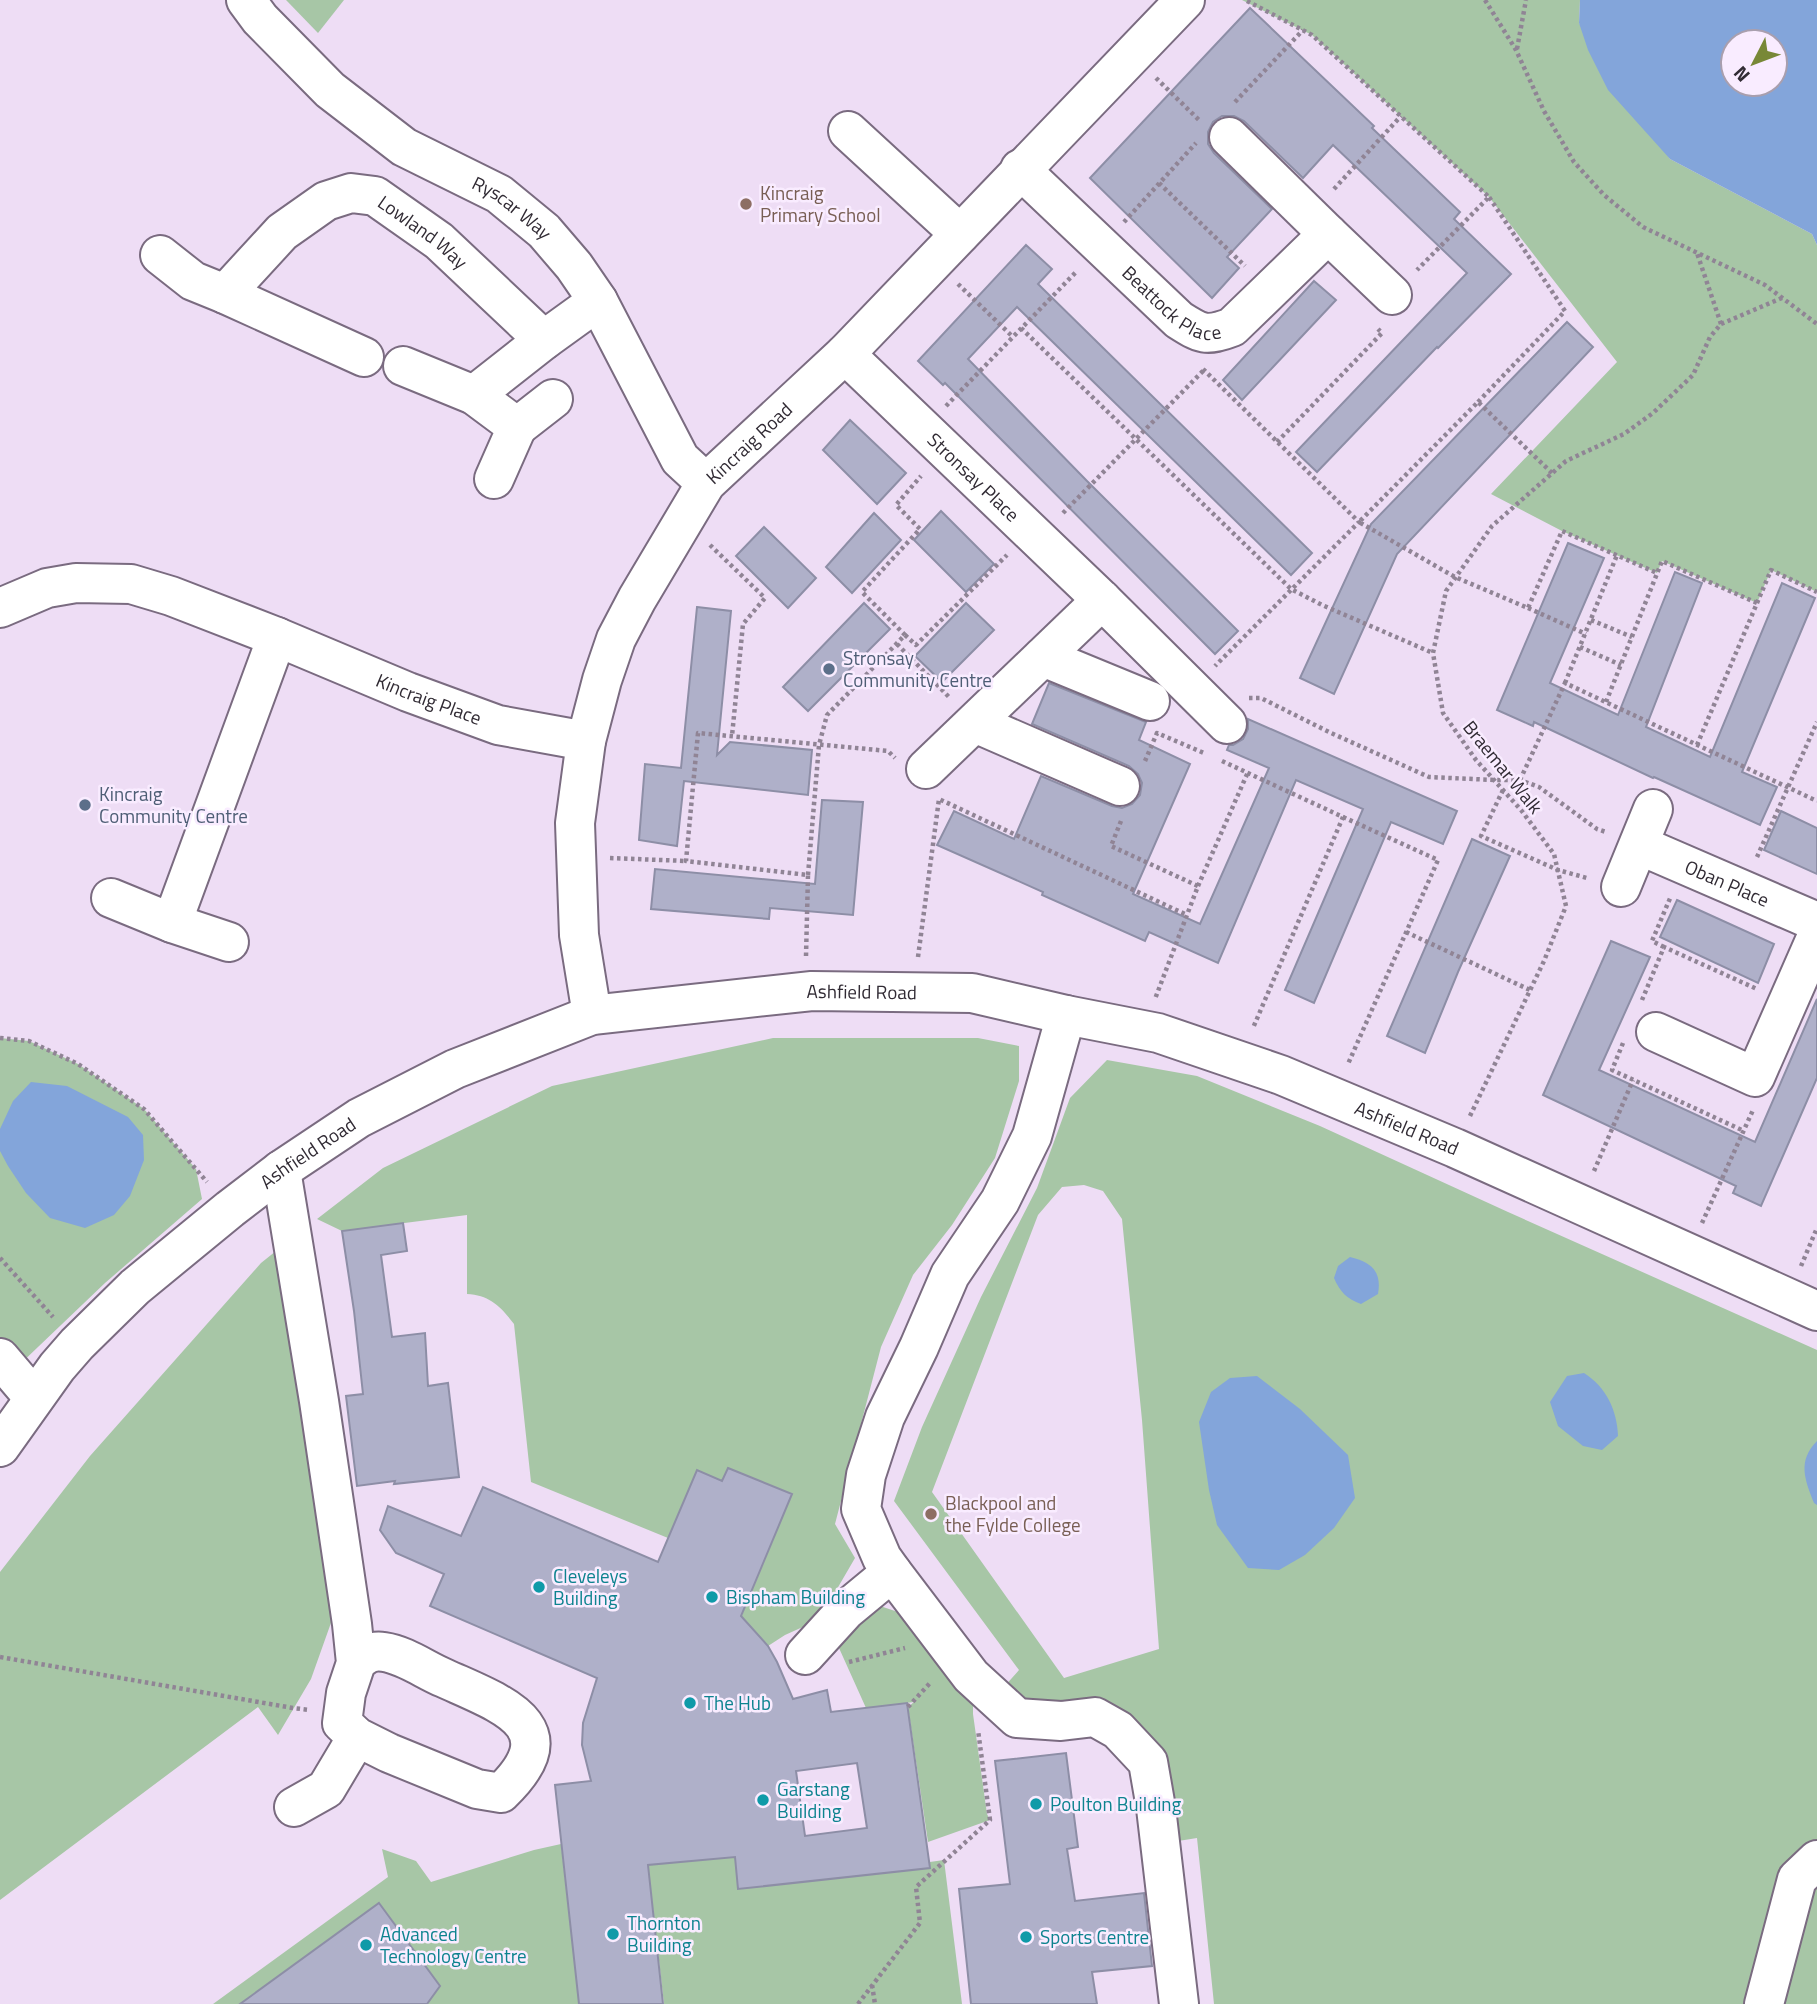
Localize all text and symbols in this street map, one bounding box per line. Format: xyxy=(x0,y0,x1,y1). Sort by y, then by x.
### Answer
north arrow xyxy=(1719,28,1789,98)
text: N xyxy=(1726,60,1756,89)
street label: Ryscar Way xyxy=(467,168,560,245)
place label: Kincraig Primary School xyxy=(760,178,881,229)
street label: Lowland Way xyxy=(372,187,475,275)
marker: Kincraig Primary School xyxy=(738,196,754,212)
street label: Beattock Place xyxy=(1116,258,1224,347)
street label: Kincraig Road xyxy=(699,395,798,490)
street label: Stronsay Place xyxy=(921,425,1027,528)
place label: Stronsay Community Centre xyxy=(843,643,992,694)
marker: Stronsay Community Centre xyxy=(821,661,837,677)
street label: Kincraig Place xyxy=(372,665,486,732)
street label: Braemar Walk xyxy=(1457,714,1550,820)
place label: Kincraig Community Centre xyxy=(99,779,248,830)
marker: Kincraig Community Centre xyxy=(77,797,93,813)
street label: Oban Place xyxy=(1681,852,1774,914)
street label: Ashfield Road xyxy=(806,976,917,1006)
street label: Ashfield Road xyxy=(1351,1093,1464,1162)
street label: Ashfield Road xyxy=(253,1109,361,1195)
place label: Blackpool and the Fylde College xyxy=(945,1488,1081,1539)
marker: Blackpool and the Fylde College xyxy=(923,1506,939,1522)
place label: Cleveleys Building xyxy=(553,1561,628,1612)
marker: Cleveleys Building xyxy=(531,1579,547,1595)
place label: Bispham Building xyxy=(726,1582,865,1611)
marker: Bispham Building xyxy=(704,1589,720,1605)
place label: The Hub xyxy=(704,1688,771,1717)
marker: The Hub xyxy=(682,1695,698,1711)
place label: Garstang Building xyxy=(777,1774,850,1825)
place label: Poulton Building xyxy=(1050,1789,1182,1818)
marker: Garstang Building xyxy=(755,1792,771,1808)
marker: Poulton Building xyxy=(1028,1796,1044,1812)
place label: Thornton Building xyxy=(627,1908,701,1959)
place label: Advanced Technology Centre xyxy=(380,1919,527,1970)
place label: Sports Centre xyxy=(1040,1922,1149,1951)
marker: Thornton Building xyxy=(605,1926,621,1942)
marker: Sports Centre xyxy=(1018,1929,1034,1945)
marker: Advanced Technology Centre xyxy=(358,1937,374,1953)

